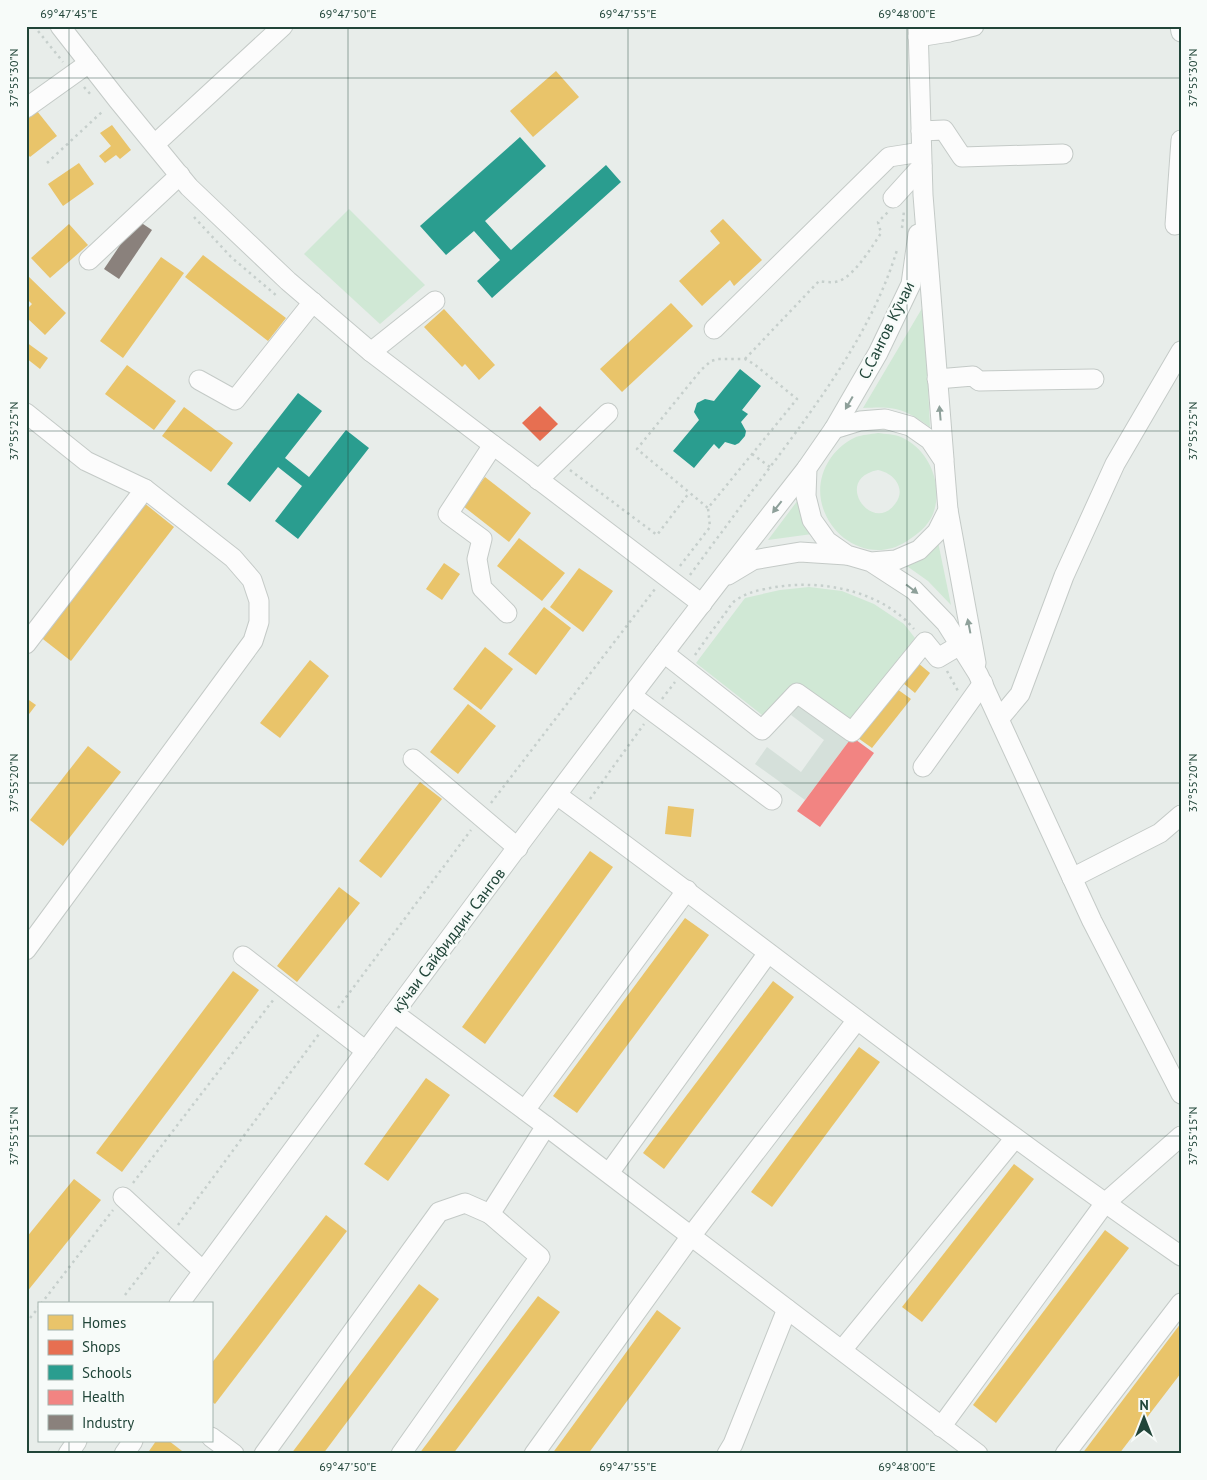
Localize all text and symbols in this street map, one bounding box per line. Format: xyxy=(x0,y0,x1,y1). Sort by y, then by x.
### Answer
text: 69°47'45"E xyxy=(40,6,98,21)
text: 69°47'50"E xyxy=(319,6,377,21)
text: 69°47'55"E xyxy=(599,6,657,21)
text: 69°48'00"E xyxy=(878,6,936,21)
text: 37°55'30"N xyxy=(6,48,21,108)
text: 37°55'30"N xyxy=(1185,48,1200,108)
street label: С.Сангов Кӯчаи xyxy=(854,278,918,382)
one-way arrow xyxy=(845,396,854,409)
text: 37°55'25"N xyxy=(6,401,21,461)
text: 37°55'25"N xyxy=(1185,401,1200,461)
one-way arrow xyxy=(936,404,944,420)
one-way arrow xyxy=(772,500,783,513)
one-way arrow xyxy=(905,584,919,594)
one-way arrow xyxy=(965,618,973,634)
text: 37°55'20"N xyxy=(6,753,21,813)
text: 37°55'20"N xyxy=(1185,753,1200,813)
street label: кӯчаи Сайфиддин Сангов xyxy=(387,863,509,1017)
text: 37°55'15"N xyxy=(6,1106,21,1166)
text: 37°55'15"N xyxy=(1185,1106,1200,1166)
legend xyxy=(38,1302,212,1442)
text: Homes xyxy=(82,1313,126,1332)
text: Shops xyxy=(82,1337,121,1356)
text: Schools xyxy=(82,1363,132,1382)
text: Health xyxy=(82,1387,125,1406)
north arrow xyxy=(1120,1392,1170,1442)
text: N xyxy=(1139,1396,1149,1414)
text: Industry xyxy=(82,1413,134,1432)
text: 69°47'50"E xyxy=(319,1459,377,1474)
text: 69°47'55"E xyxy=(599,1459,657,1474)
text: 69°48'00"E xyxy=(878,1459,936,1474)

